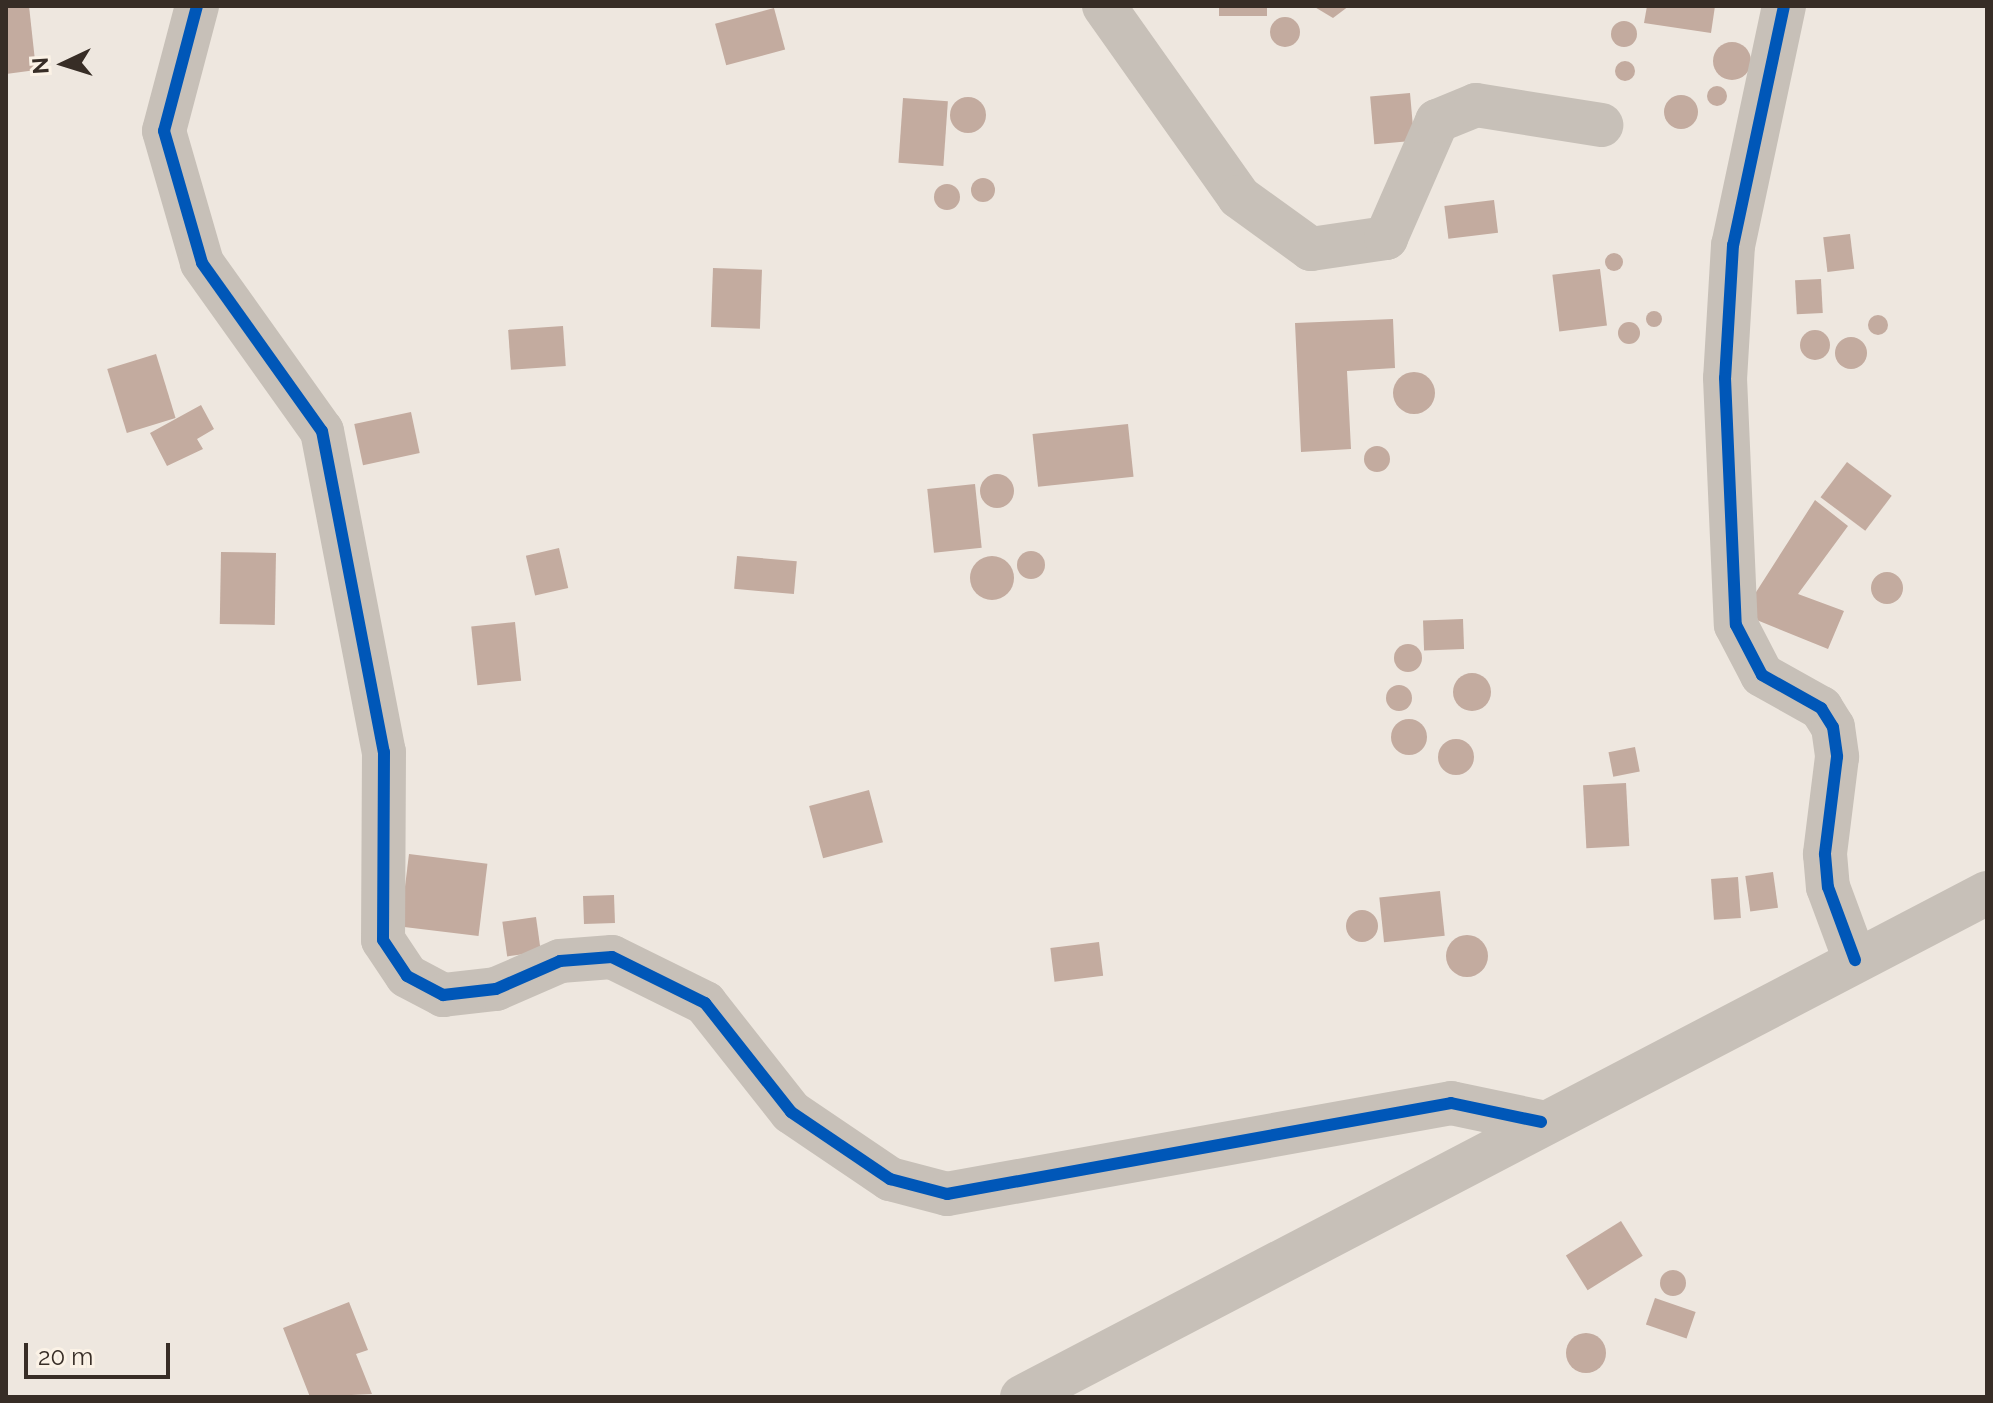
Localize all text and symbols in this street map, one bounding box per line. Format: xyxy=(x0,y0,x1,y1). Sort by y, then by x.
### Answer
north arrow xyxy=(24,24,104,104)
text: N xyxy=(27,56,54,75)
scale bar xyxy=(28,1327,174,1377)
text: 20 m xyxy=(38,1342,93,1371)

